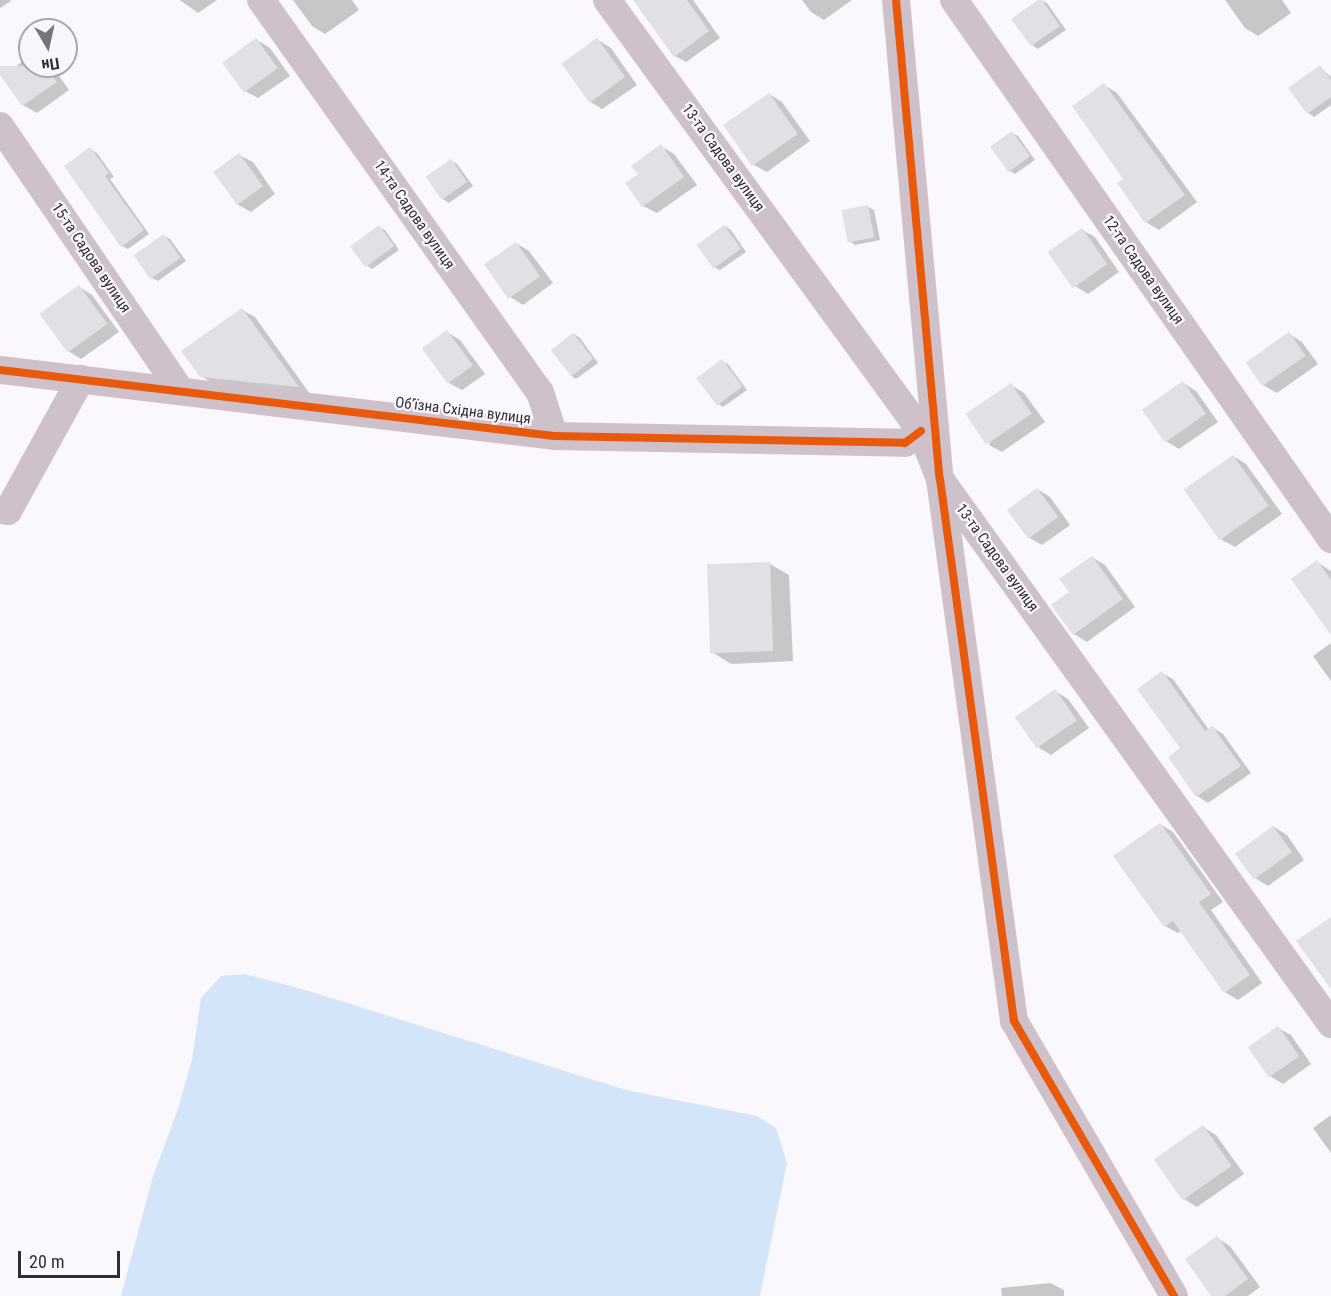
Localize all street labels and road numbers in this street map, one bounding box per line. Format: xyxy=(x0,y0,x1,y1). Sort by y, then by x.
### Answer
street label: 13-та Садова вулиця xyxy=(678,101,768,215)
street label: 14-та Садова вулиця xyxy=(370,157,458,273)
street label: 15-та Садова вулиця xyxy=(48,200,134,316)
street label: 12-та Садова вулиця xyxy=(1099,212,1187,328)
street label: Обʼїзна Східна вулиця xyxy=(394,394,532,428)
street label: 13-та Садова вулиця xyxy=(952,501,1042,615)

